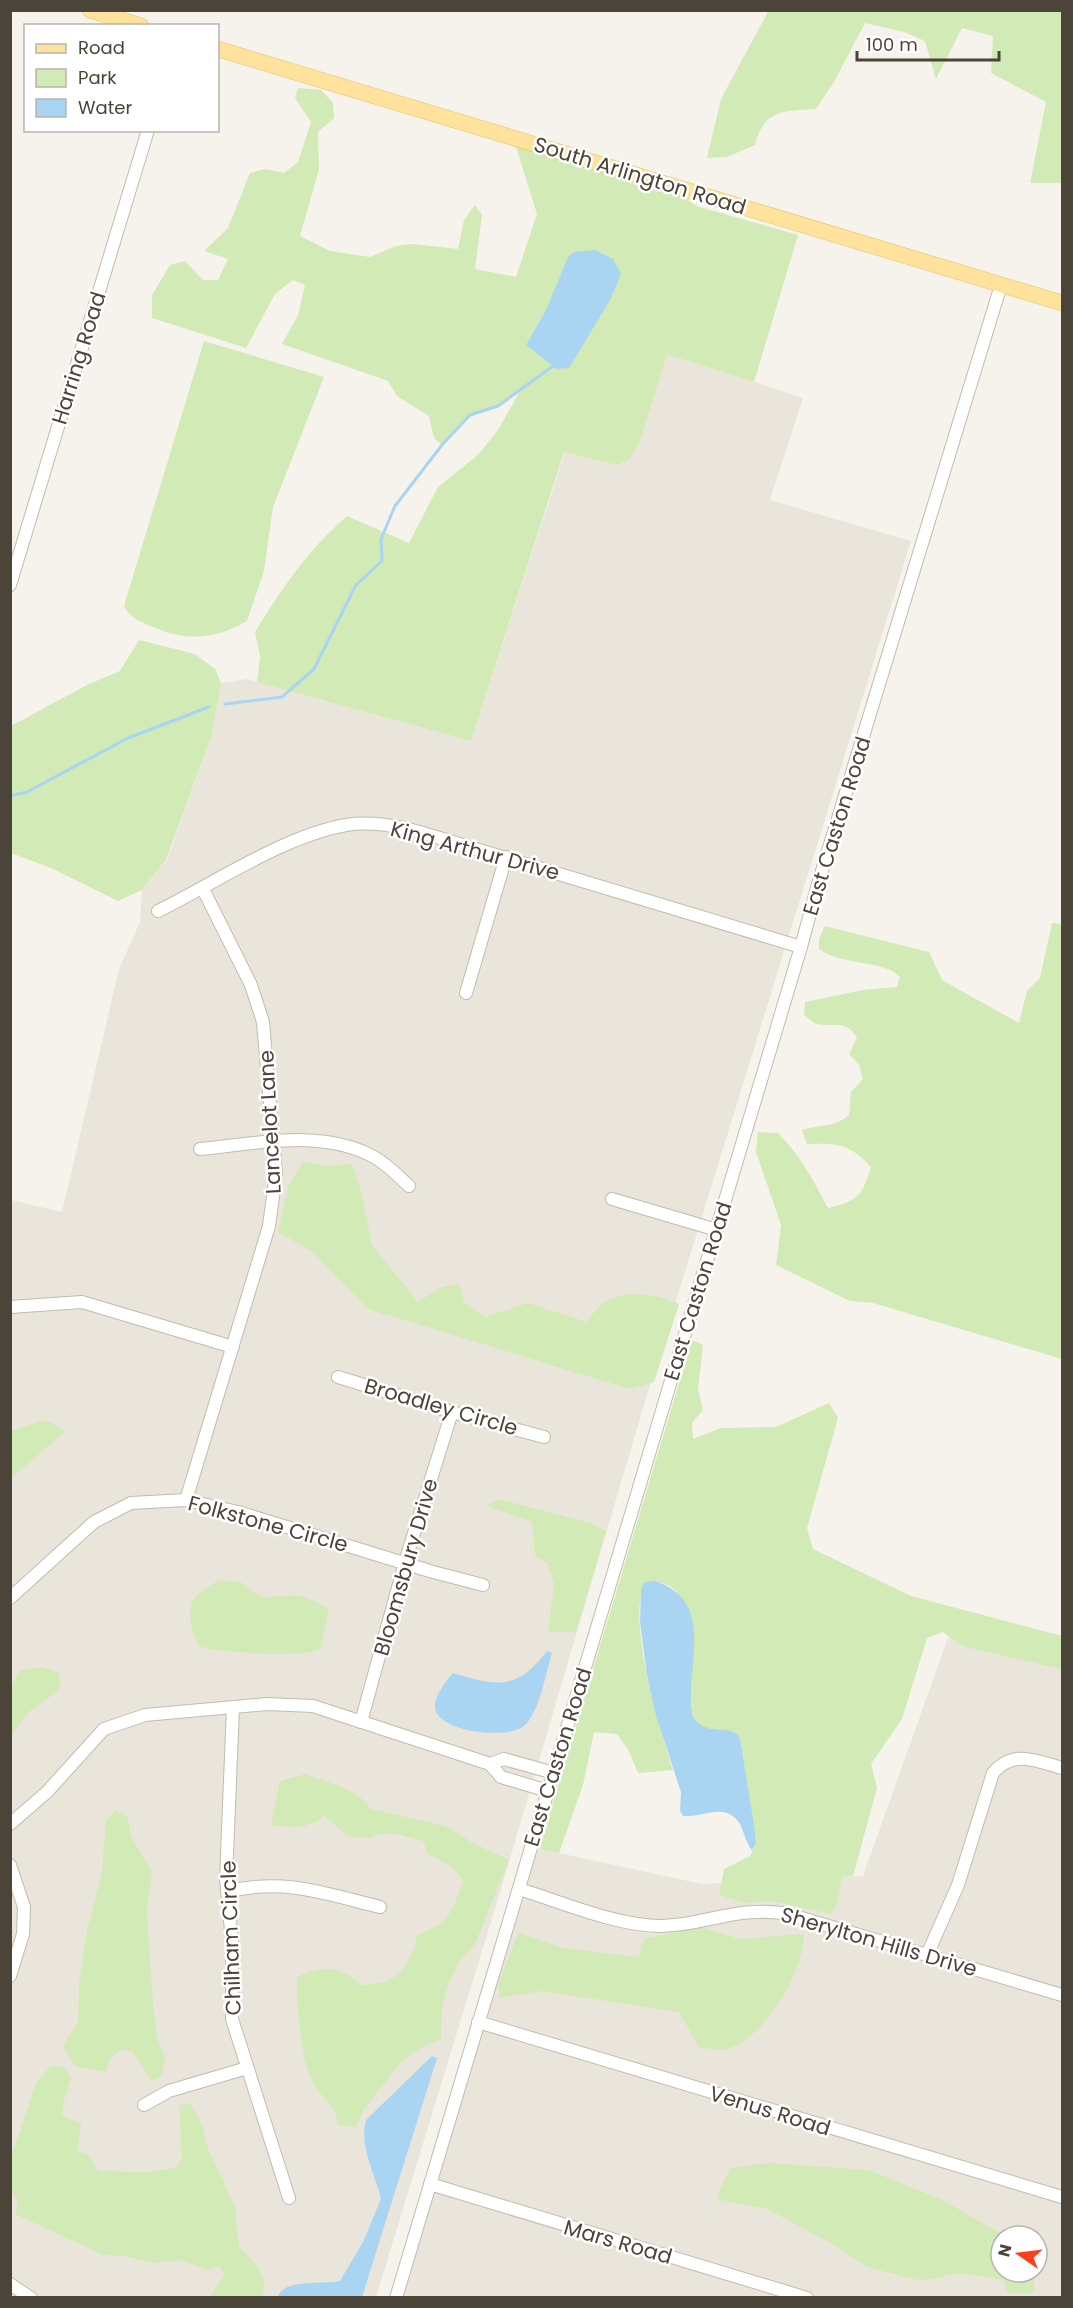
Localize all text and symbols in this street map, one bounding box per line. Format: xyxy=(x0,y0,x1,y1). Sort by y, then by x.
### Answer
legend xyxy=(24,24,219,132)
scale bar xyxy=(857,24,1000,62)
text: 100 m xyxy=(866,32,918,57)
text: Road xyxy=(78,35,125,60)
text: Park xyxy=(78,65,117,90)
text: Water xyxy=(78,95,132,120)
street label: South Arlington Road xyxy=(530,129,750,222)
street label: Harring Road xyxy=(45,288,112,428)
street label: East Caston Road xyxy=(796,733,877,919)
street label: King Arthur Drive xyxy=(388,814,563,887)
street label: Lancelot Lane xyxy=(251,1049,288,1195)
street label: East Caston Road xyxy=(657,1198,738,1384)
street label: Broadley Circle xyxy=(361,1371,521,1442)
street label: Bloomsbury Drive xyxy=(366,1475,445,1659)
street label: Folkstone Circle xyxy=(185,1488,351,1559)
street label: East Caston Road xyxy=(517,1664,598,1850)
street label: Chilham Circle xyxy=(213,1860,248,2016)
street label: Sherylton Hills Drive xyxy=(778,1900,981,1983)
street label: Venus Road xyxy=(706,2078,834,2143)
street label: Mars Road xyxy=(561,2212,676,2271)
north arrow xyxy=(989,2224,1049,2284)
text: N xyxy=(992,2242,1018,2259)

